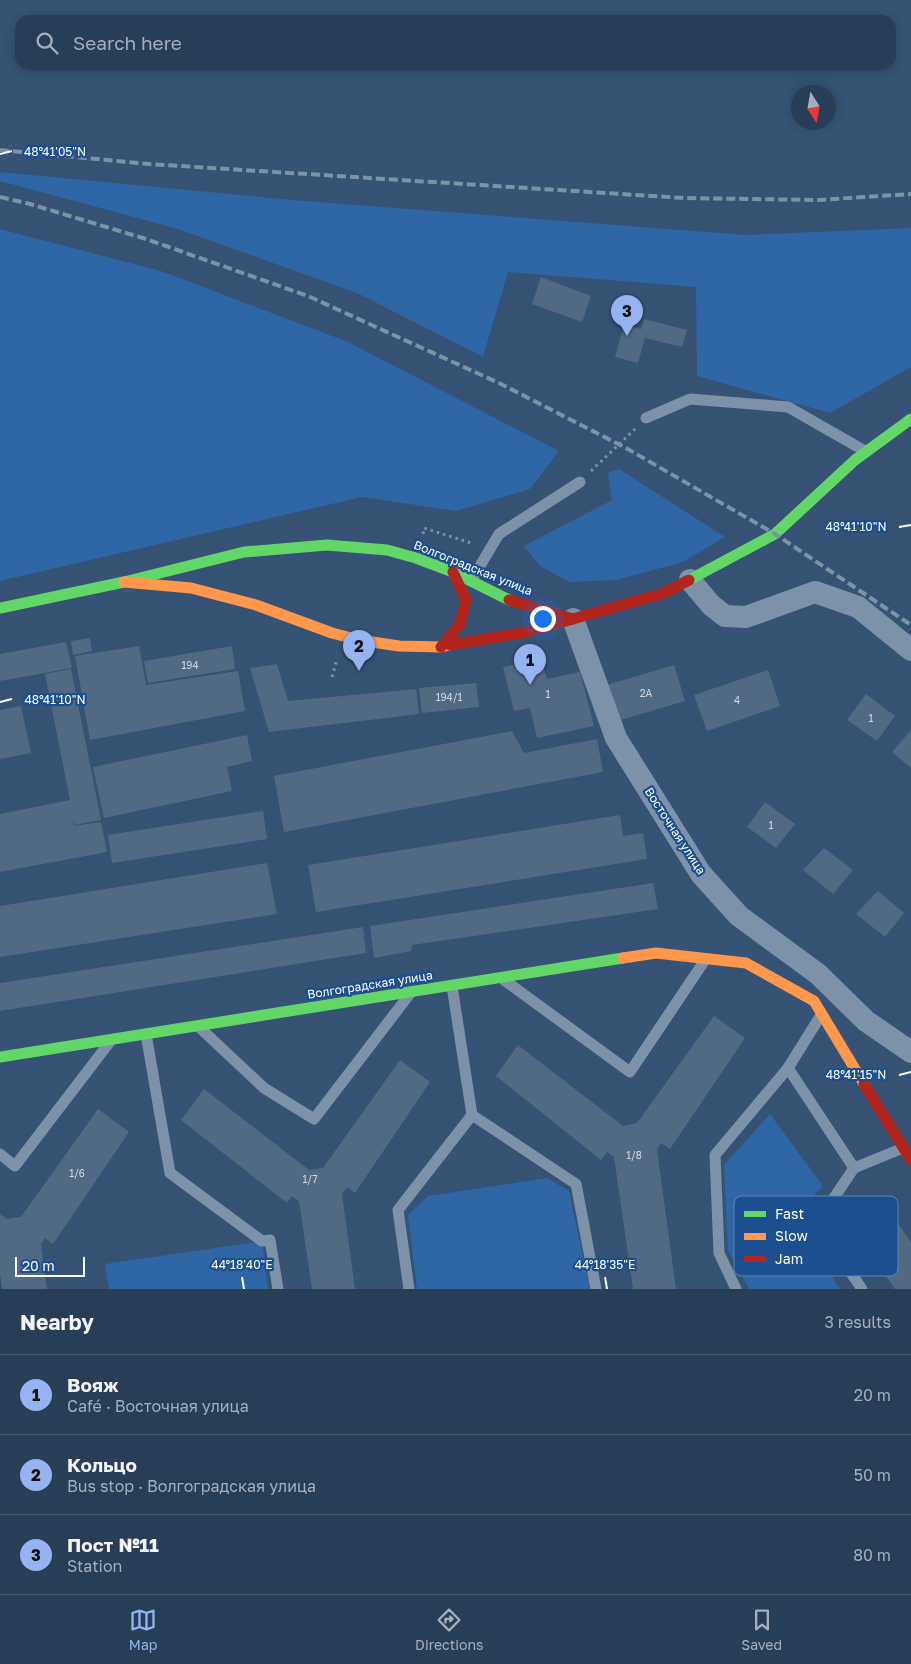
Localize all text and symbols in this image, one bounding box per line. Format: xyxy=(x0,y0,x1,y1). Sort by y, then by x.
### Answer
search box xyxy=(15,15,896,70)
icon: search xyxy=(33,29,61,57)
text: Search here xyxy=(73,31,182,54)
north arrow xyxy=(791,85,836,130)
text: 48°41'05"N xyxy=(24,144,86,159)
pin: 3 xyxy=(611,295,643,336)
text: 48°41'10"N xyxy=(825,519,887,534)
street label: Волгоградская улица xyxy=(412,537,535,598)
your location xyxy=(530,606,556,632)
pin: 2 xyxy=(343,630,375,671)
pin: 1 xyxy=(514,644,546,685)
house number: 194 xyxy=(182,659,199,671)
house number: 2А xyxy=(640,687,653,699)
house number: 1 xyxy=(546,688,551,700)
house number: 194/1 xyxy=(436,691,462,703)
text: 48°41'10"N xyxy=(24,692,86,707)
house number: 4 xyxy=(734,694,740,706)
house number: 1 xyxy=(869,712,874,724)
street label: Восточная улица xyxy=(642,784,709,877)
house number: 1 xyxy=(769,819,774,831)
street label: Волгоградская улица xyxy=(306,967,434,1002)
text: 48°41'15"N xyxy=(826,1067,886,1082)
house number: 1/8 xyxy=(626,1149,642,1161)
house number: 1/6 xyxy=(69,1167,85,1179)
house number: 1/7 xyxy=(303,1173,317,1185)
legend xyxy=(734,1196,898,1276)
text: Fast xyxy=(775,1205,804,1222)
text: Slow xyxy=(775,1227,808,1244)
text: Jam xyxy=(775,1250,803,1267)
scale bar xyxy=(15,1254,85,1277)
text: 20 m xyxy=(22,1257,55,1274)
text: 44°18'40"E xyxy=(211,1257,273,1272)
text: 44°18'35"E xyxy=(575,1257,635,1272)
text: Nearby xyxy=(20,1309,94,1335)
text: 3 results xyxy=(824,1312,891,1332)
text: Вояж xyxy=(67,1373,119,1396)
text: 1 xyxy=(32,1385,40,1405)
text: 20 m xyxy=(854,1385,891,1405)
text: Café · Восточная улица xyxy=(67,1396,249,1416)
text: Кольцо xyxy=(67,1453,137,1476)
text: 2 xyxy=(31,1465,41,1485)
text: 50 m xyxy=(854,1465,891,1485)
text: Bus stop · Волгоградская улица xyxy=(67,1476,316,1496)
text: Пост №11 xyxy=(67,1533,159,1556)
text: 3 xyxy=(31,1545,41,1565)
text: 80 m xyxy=(853,1545,891,1565)
text: Station xyxy=(67,1556,122,1576)
tab: Map xyxy=(129,1606,157,1653)
tab: Directions xyxy=(415,1606,484,1653)
tab: Saved xyxy=(741,1606,782,1653)

